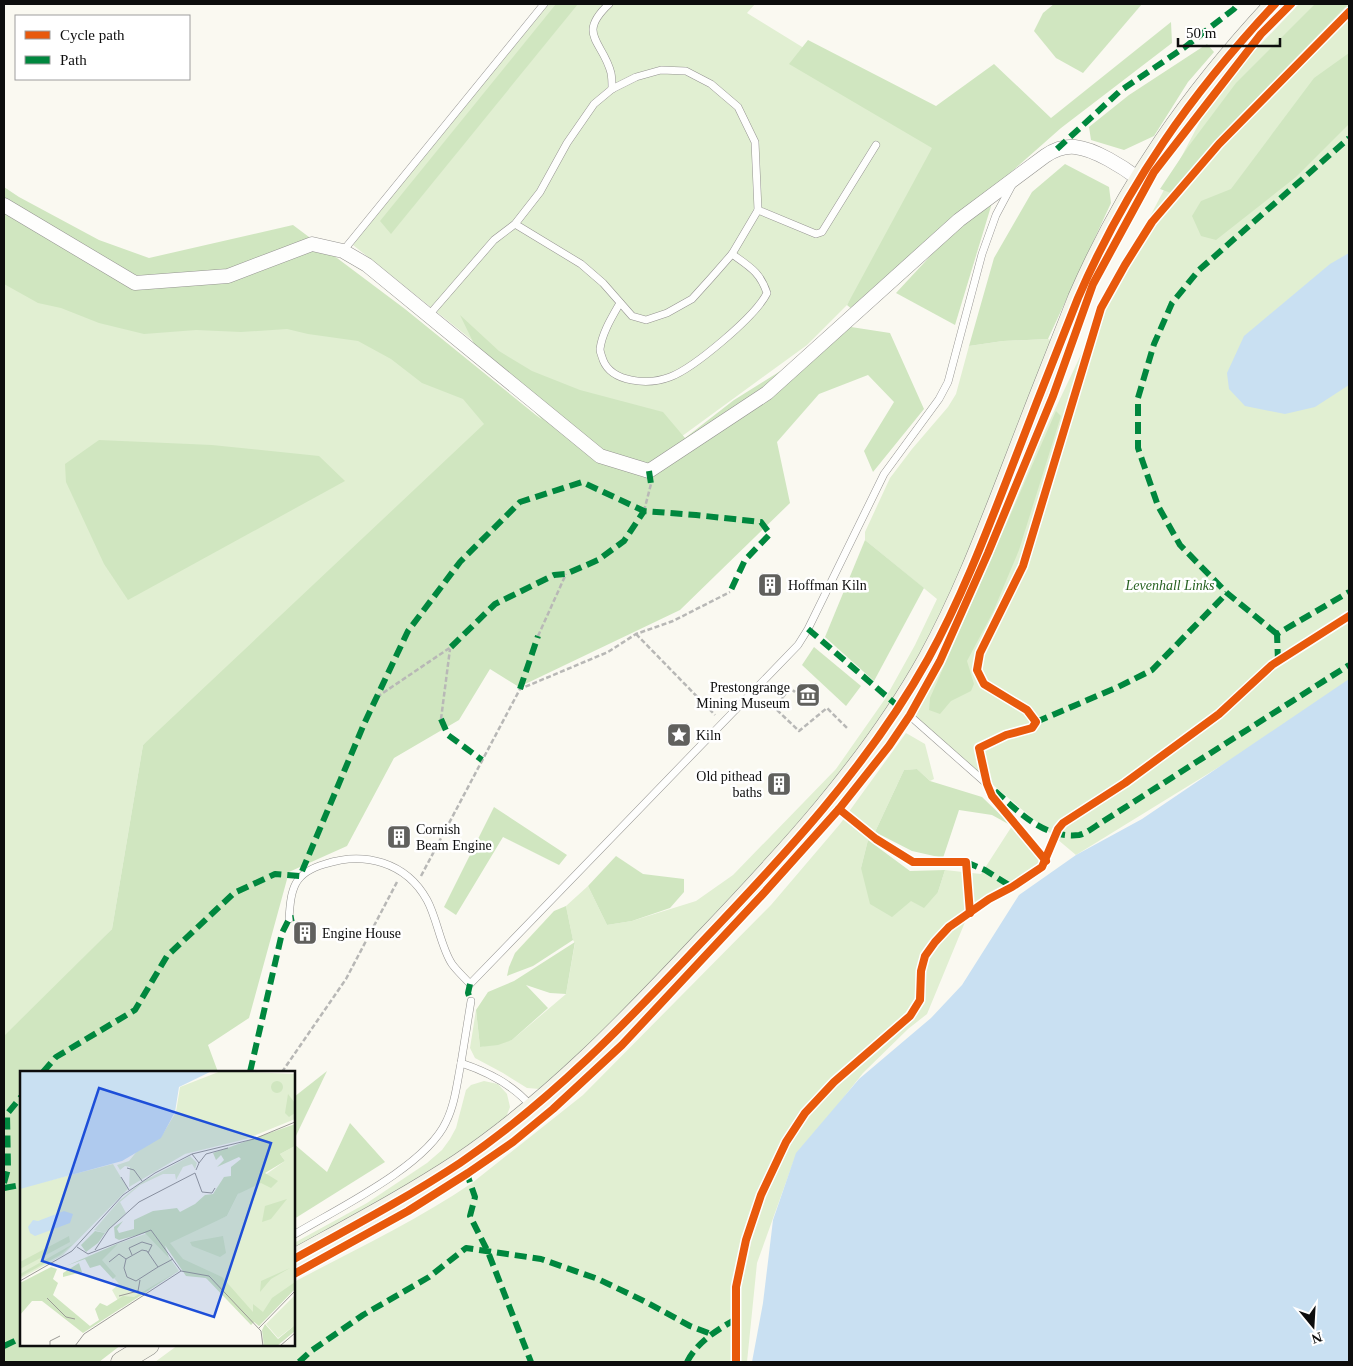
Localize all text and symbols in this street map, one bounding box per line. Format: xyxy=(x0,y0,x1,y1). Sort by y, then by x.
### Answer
legend xyxy=(15,15,190,80)
scale bar xyxy=(1178,15,1280,47)
text: 50 m xyxy=(1186,25,1217,41)
text: Cycle path xyxy=(60,27,125,43)
text: Path xyxy=(60,52,87,68)
building icon: Hoffman Kiln xyxy=(757,572,783,598)
place label: Hoffman Kiln xyxy=(788,578,867,593)
park label: Levenhall Links xyxy=(1124,578,1215,593)
place label: Prestongrange Mining Museum xyxy=(696,680,790,711)
museum icon: Prestongrange Mining Museum xyxy=(795,682,821,708)
place icon: Kiln xyxy=(666,722,692,748)
place label: Kiln xyxy=(696,728,721,743)
place label: Old pithead baths xyxy=(696,769,762,800)
building icon: Old pithead baths xyxy=(766,771,792,797)
place label: Cornish Beam Engine xyxy=(416,822,492,853)
building icon: Cornish Beam Engine xyxy=(386,824,412,850)
building icon: Engine House xyxy=(292,920,318,946)
place label: Engine House xyxy=(322,926,401,941)
inset map xyxy=(20,1071,295,1346)
north arrow xyxy=(1288,1301,1338,1351)
text: N xyxy=(1310,1329,1324,1347)

